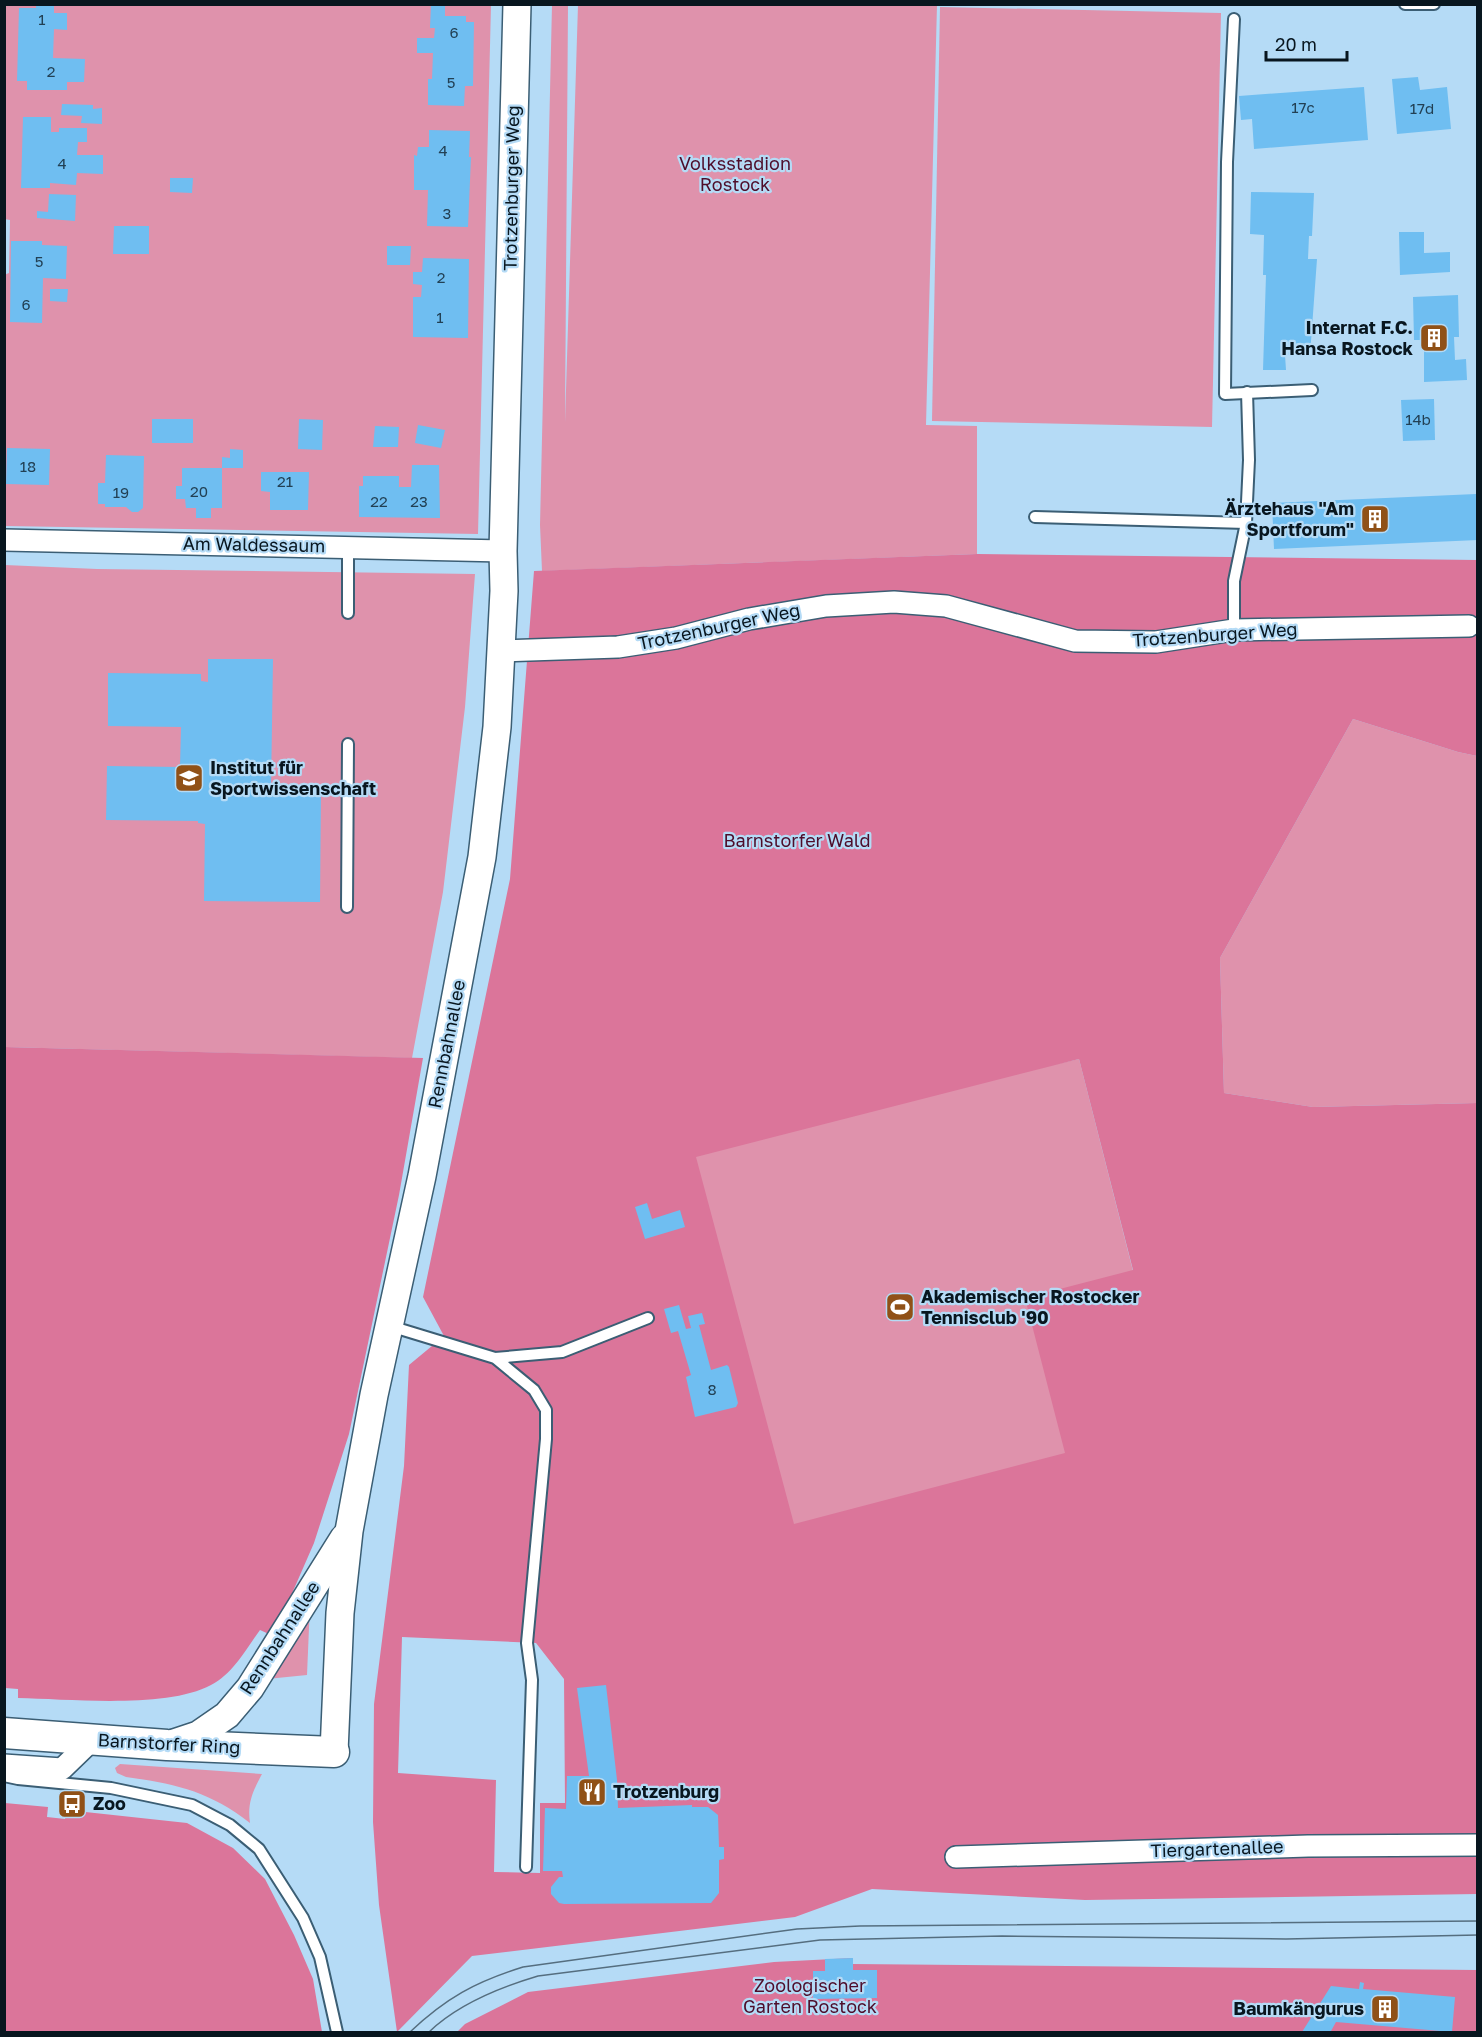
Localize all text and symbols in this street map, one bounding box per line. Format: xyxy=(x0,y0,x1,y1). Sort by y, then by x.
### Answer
house number: 1 xyxy=(38,10,46,28)
house number: 6 xyxy=(449,23,459,41)
scale bar xyxy=(1266,24,1347,62)
text: 20 m xyxy=(1275,33,1317,55)
house number: 2 xyxy=(47,62,55,80)
house number: 5 xyxy=(447,73,455,91)
house number: 17c xyxy=(1291,98,1315,116)
house number: 17d xyxy=(1410,99,1434,117)
street label: Trotzenburger Weg xyxy=(499,105,523,271)
house number: 4 xyxy=(438,141,448,159)
park label: Volksstadion Rostock xyxy=(679,152,791,195)
house number: 4 xyxy=(57,154,67,172)
house number: 3 xyxy=(443,204,451,222)
house number: 5 xyxy=(35,252,43,270)
house number: 2 xyxy=(437,268,445,286)
house number: 6 xyxy=(21,295,31,313)
house number: 1 xyxy=(436,308,444,326)
place label: Internat F.C. Hansa Rostock xyxy=(1281,316,1414,359)
building icon: Internat F.C. Hansa Rostock xyxy=(1418,322,1450,354)
house number: 14b xyxy=(1405,410,1431,428)
house number: 18 xyxy=(20,457,36,475)
house number: 21 xyxy=(277,472,293,490)
house number: 20 xyxy=(190,482,208,500)
house number: 19 xyxy=(113,483,129,501)
house number: 22 xyxy=(370,492,388,510)
house number: 23 xyxy=(410,492,428,510)
place label: Ärztehaus "Am Sportforum" xyxy=(1225,497,1354,540)
building icon: Ärztehaus "Am Sportforum" xyxy=(1359,503,1391,535)
street label: Am Waldessaum xyxy=(183,532,325,556)
street label: Trotzenburger Weg xyxy=(636,598,802,654)
street label: Trotzenburger Weg xyxy=(1132,617,1298,651)
place label: Institut für Sportwissenschaft xyxy=(210,756,376,799)
school or university icon: Institut für Sportwissenschaft xyxy=(173,762,205,794)
park label: Barnstorfer Wald xyxy=(724,829,870,851)
street label: Rennbahnallee xyxy=(423,978,469,1110)
place label: Akademischer Rostocker Tennisclub '90 xyxy=(921,1285,1139,1328)
sports icon: Akademischer Rostocker Tennisclub '90 xyxy=(884,1291,916,1323)
house number: 8 xyxy=(707,1380,717,1398)
street label: Rennbahnallee xyxy=(234,1577,324,1698)
street label: Barnstorfer Ring xyxy=(97,1728,241,1758)
restaurant icon: Trotzenburg xyxy=(576,1776,608,1808)
place label: Trotzenburg xyxy=(613,1780,719,1802)
bus stop icon: Zoo xyxy=(56,1788,88,1820)
place label: Zoo xyxy=(93,1792,126,1814)
street label: Tiergartenallee xyxy=(1150,1835,1284,1861)
park label: Zoologischer Garten Rostock xyxy=(743,1974,877,2017)
building icon: Baumkängurus xyxy=(1369,1993,1401,2025)
place label: Baumkängurus xyxy=(1233,1997,1364,2019)

